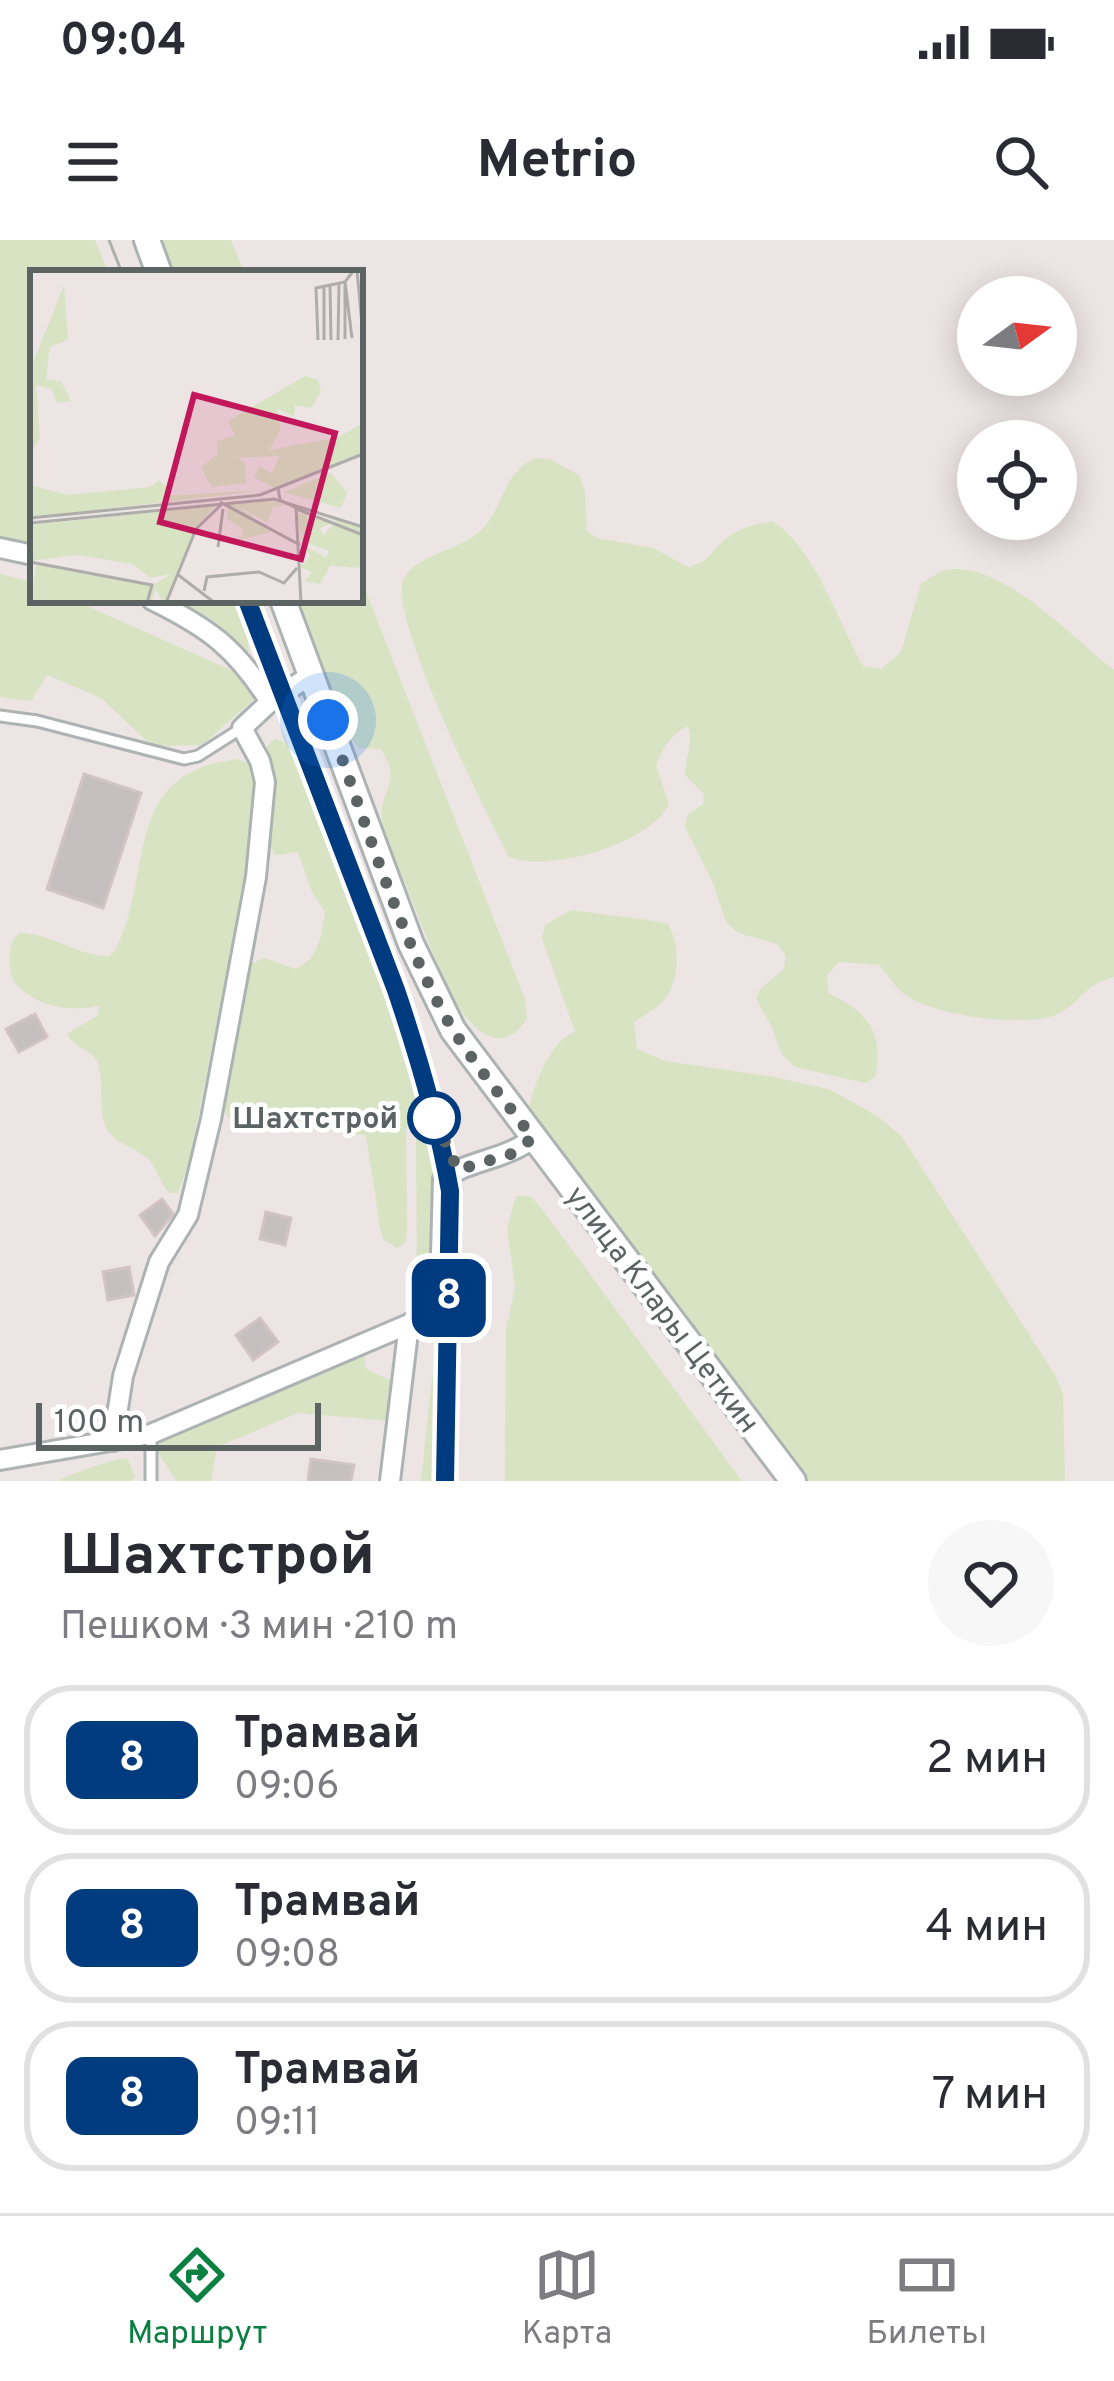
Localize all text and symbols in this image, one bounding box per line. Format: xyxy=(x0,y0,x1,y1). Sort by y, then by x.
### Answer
text: 09:04 xyxy=(60,14,187,71)
text: Metrio xyxy=(477,128,637,197)
icon: menu xyxy=(60,129,126,195)
icon: search xyxy=(988,129,1054,195)
inset map xyxy=(30,270,363,603)
north arrow xyxy=(957,276,1077,396)
map controls xyxy=(957,276,1077,540)
button: locate xyxy=(957,420,1077,540)
your location xyxy=(298,690,358,750)
marker: Шахтстрой xyxy=(409,1093,459,1143)
place label: Шахтстрой xyxy=(232,1102,398,1139)
street label: улица Клары Цеткин xyxy=(556,1180,766,1441)
line badge: 8 xyxy=(410,1259,488,1337)
text: 8 xyxy=(436,1271,462,1324)
scale bar xyxy=(36,1397,321,1450)
text: 100 m xyxy=(54,1403,144,1445)
button: heart xyxy=(928,1520,1054,1646)
text: Шахтстрой xyxy=(60,1523,375,1595)
text: Пешком · 3 мин · 210 m xyxy=(60,1604,458,1653)
text: Трамвай xyxy=(234,1707,420,1764)
text: 2 мин xyxy=(926,1732,1048,1789)
text: 8 xyxy=(119,1733,145,1786)
text: 09:06 xyxy=(234,1764,339,1813)
text: Трамвай xyxy=(234,1875,420,1932)
text: 4 мин xyxy=(926,1900,1048,1957)
text: 8 xyxy=(119,1901,145,1954)
text: 09:08 xyxy=(234,1932,340,1981)
text: Трамвай xyxy=(234,2043,420,2100)
text: 7 мин xyxy=(932,2068,1048,2125)
text: 8 xyxy=(119,2069,145,2122)
text: 09:11 xyxy=(234,2100,320,2149)
tab: Маршрут xyxy=(127,2242,268,2356)
tab: Карта xyxy=(522,2242,612,2356)
tab: Билеты xyxy=(866,2242,987,2356)

